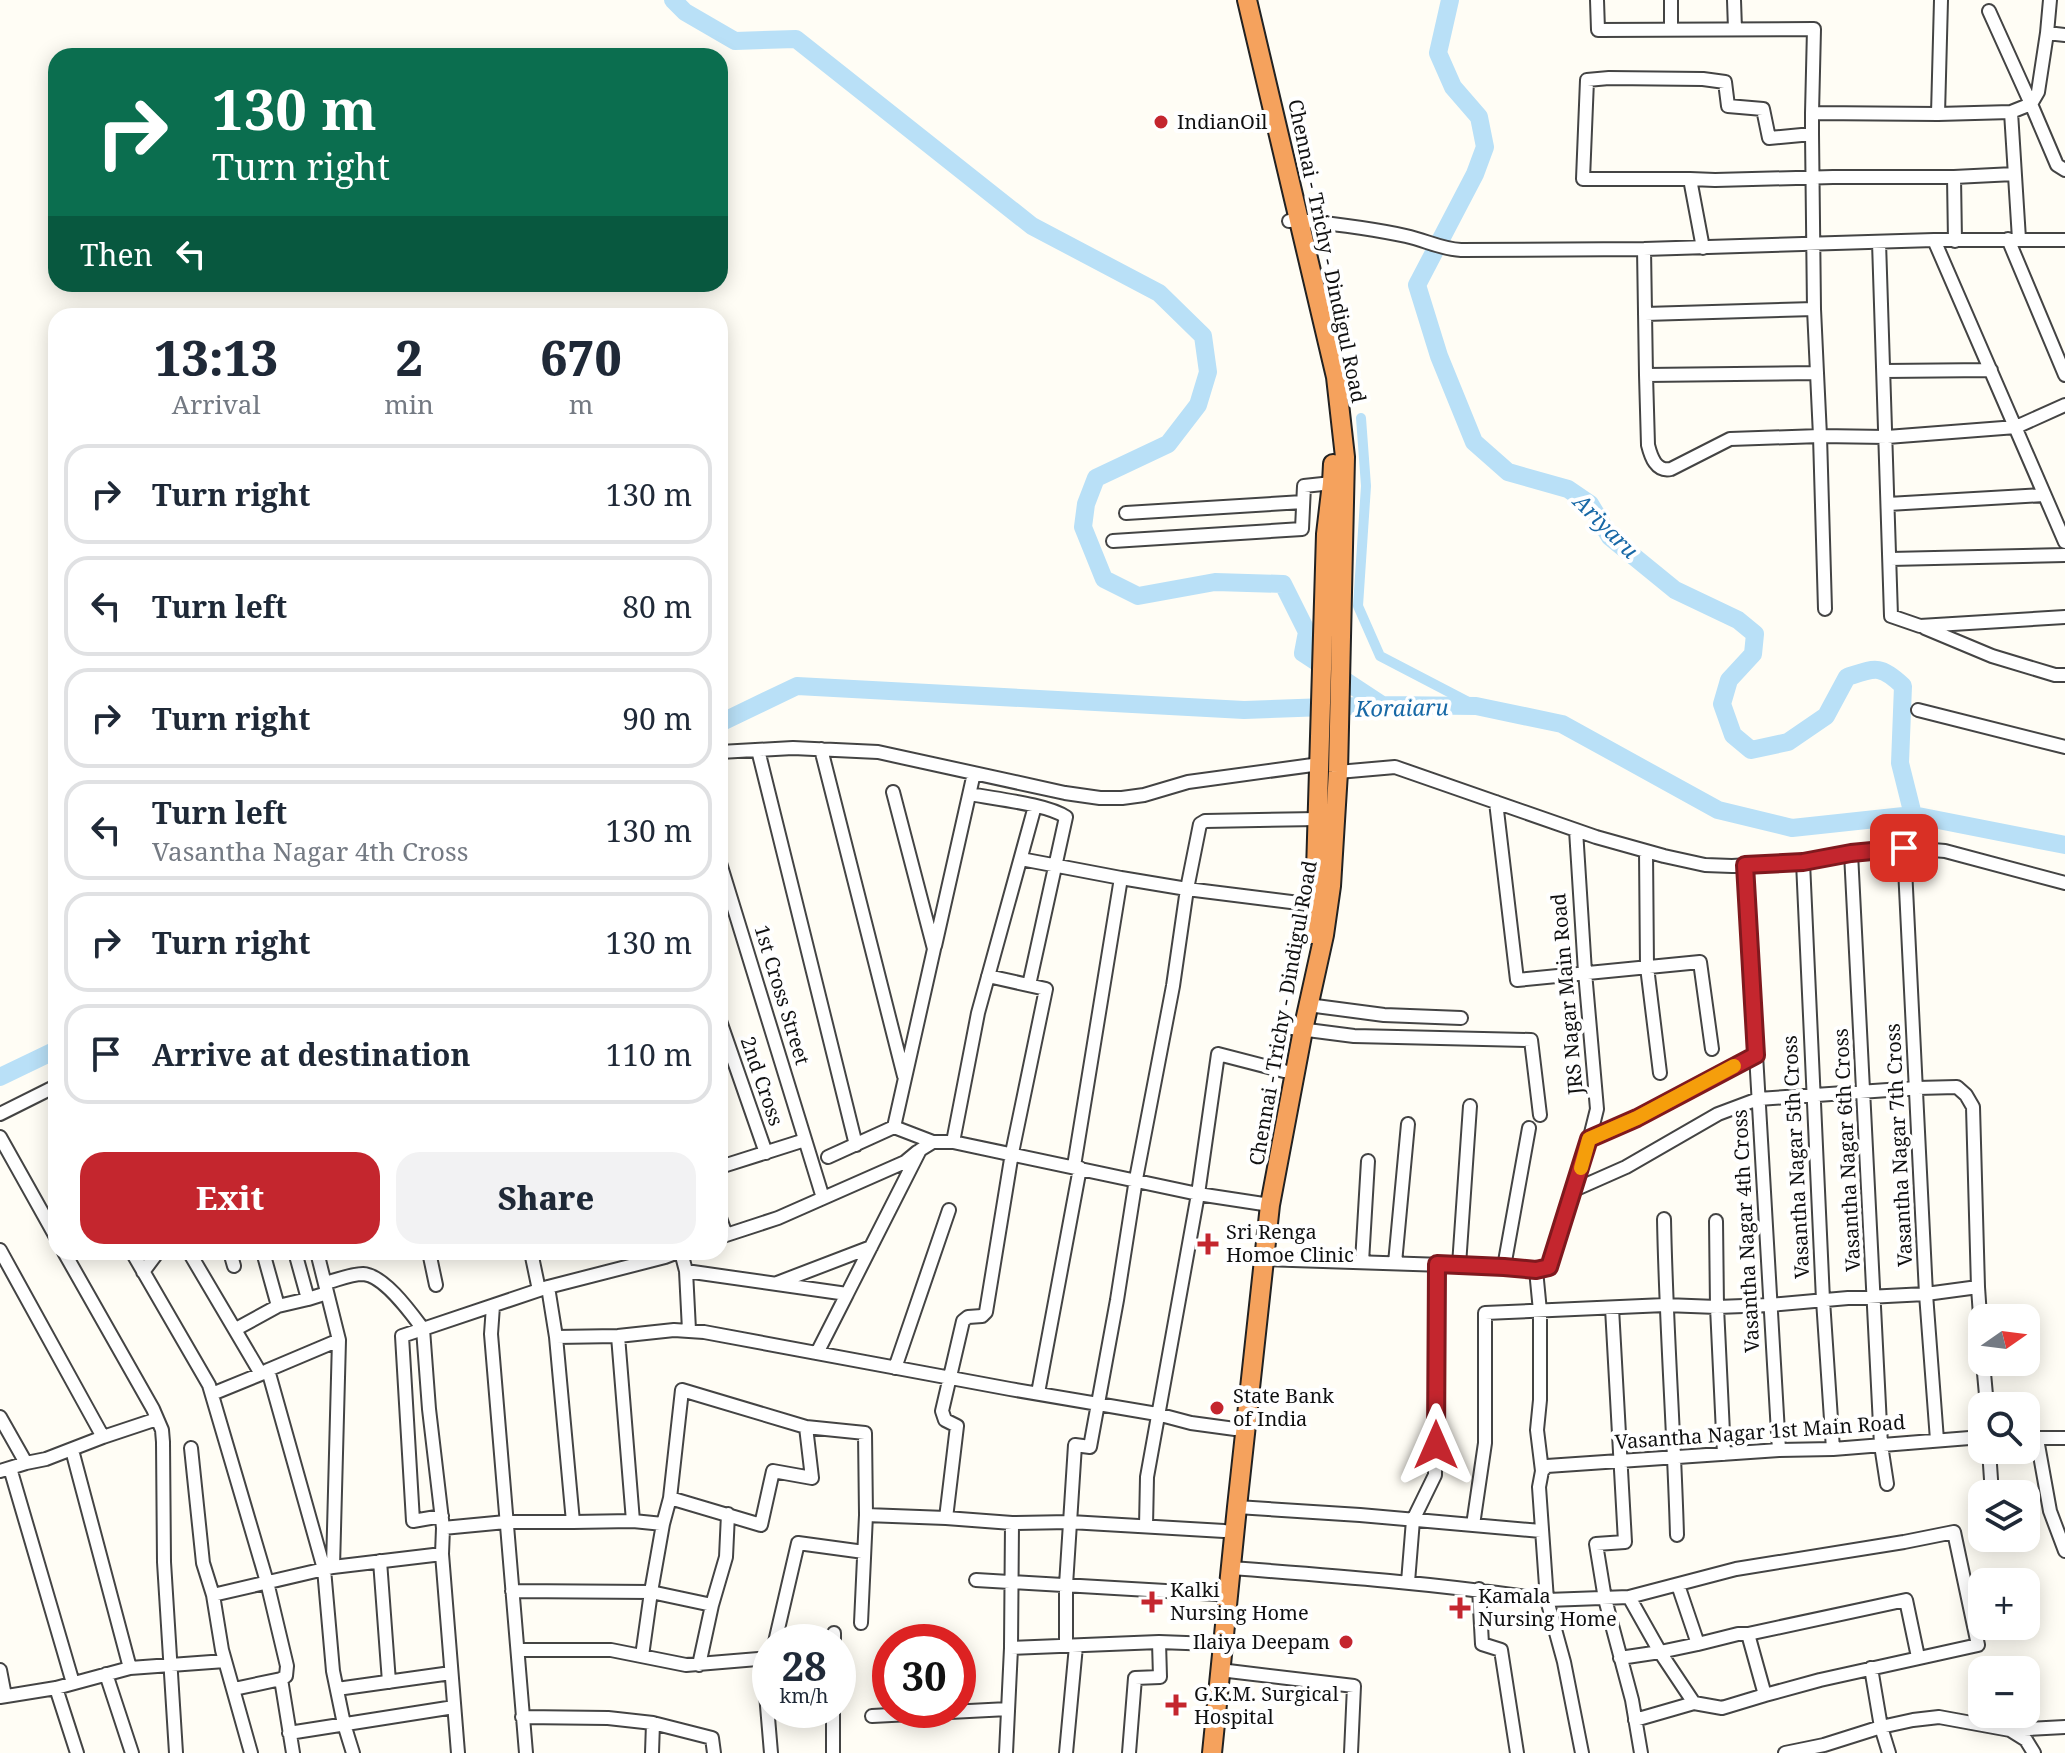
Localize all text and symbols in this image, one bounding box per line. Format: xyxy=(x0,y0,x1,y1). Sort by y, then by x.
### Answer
text: 130 m xyxy=(212,70,377,146)
icon: right xyxy=(80,80,184,184)
street label: Chennai - Trichy - Dindigul Road xyxy=(1282,97,1373,405)
place label: IndianOil xyxy=(1177,108,1268,135)
marker: IndianOil xyxy=(1152,113,1170,131)
text: Turn right xyxy=(212,142,390,191)
icon: left xyxy=(169,232,213,276)
text: Then xyxy=(80,234,153,275)
text: 13:13 xyxy=(154,325,278,390)
text: 2 xyxy=(395,325,423,390)
text: 670 xyxy=(540,325,622,390)
text: Arrival xyxy=(172,386,261,422)
text: min xyxy=(384,386,434,422)
text: m xyxy=(569,386,593,422)
icon: right xyxy=(84,472,128,516)
text: Turn right xyxy=(152,474,310,515)
text: 130 m xyxy=(606,474,692,515)
water label: Ariyaru xyxy=(1566,485,1646,564)
icon: left xyxy=(84,584,128,628)
text: Turn left xyxy=(152,586,287,627)
text: 80 m xyxy=(622,586,692,627)
water label: Koraiaru xyxy=(1354,691,1449,723)
icon: right xyxy=(84,696,128,740)
text: Turn right xyxy=(152,698,310,739)
text: 90 m xyxy=(622,698,692,739)
text: Turn left xyxy=(152,792,287,833)
icon: left xyxy=(84,808,128,852)
text: 130 m xyxy=(606,810,692,851)
pin xyxy=(1870,814,1938,882)
icon: arrive xyxy=(1882,826,1926,870)
text: Vasantha Nagar 4th Cross xyxy=(152,833,469,869)
street label: Chennai - Trichy - Dindigul Road xyxy=(1242,858,1323,1168)
street label: JRS Nagar Main Road xyxy=(1544,892,1589,1097)
icon: right xyxy=(84,920,128,964)
text: Turn right xyxy=(152,922,310,963)
text: 130 m xyxy=(606,922,692,963)
street label: 1st Cross Street xyxy=(748,922,817,1068)
street label: Vasantha Nagar 7th Cross xyxy=(1879,1023,1918,1267)
street label: Vasantha Nagar 6th Cross xyxy=(1827,1028,1866,1272)
icon: arrive xyxy=(84,1032,128,1076)
street label: 2nd Cross xyxy=(735,1033,790,1129)
text: Arrive at destination xyxy=(152,1034,471,1075)
text: 110 m xyxy=(606,1034,692,1075)
street label: Vasantha Nagar 5th Cross xyxy=(1776,1035,1815,1279)
street label: Vasantha Nagar 4th Cross xyxy=(1726,1109,1765,1353)
button: Exit xyxy=(80,1152,380,1244)
button: Share xyxy=(396,1152,696,1244)
place label: Sri Renga Homoe Clinic xyxy=(1226,1218,1354,1268)
marker: Sri Renga Homoe Clinic xyxy=(1197,1233,1219,1255)
north arrow xyxy=(1968,1304,2040,1376)
map controls xyxy=(1968,1304,2040,1728)
place label: State Bank of India xyxy=(1233,1382,1334,1432)
button: search xyxy=(1968,1392,2040,1464)
marker: State Bank of India xyxy=(1208,1399,1226,1417)
position arrow xyxy=(1394,1403,1478,1487)
street label: Vasantha Nagar 1st Main Road xyxy=(1614,1408,1906,1455)
button: layers xyxy=(1968,1480,2040,1552)
button: + xyxy=(1968,1568,2040,1640)
place label: Kalki Nursing Home xyxy=(1170,1576,1309,1626)
place label: Kamala Nursing Home xyxy=(1478,1582,1617,1632)
marker: Kalki Nursing Home xyxy=(1141,1591,1163,1613)
marker: Kamala Nursing Home xyxy=(1449,1597,1471,1619)
speed limit sign: 30 xyxy=(872,1624,976,1728)
place label: Ilaiya Deepam xyxy=(1193,1628,1330,1655)
marker: Ilaiya Deepam xyxy=(1337,1633,1355,1651)
text: 28 xyxy=(781,1638,827,1693)
button: − xyxy=(1968,1656,2040,1728)
place label: G.K.M. Surgical Hospital xyxy=(1194,1680,1339,1730)
text: km/h xyxy=(779,1682,829,1709)
marker: G.K.M. Surgical Hospital xyxy=(1165,1694,1187,1716)

